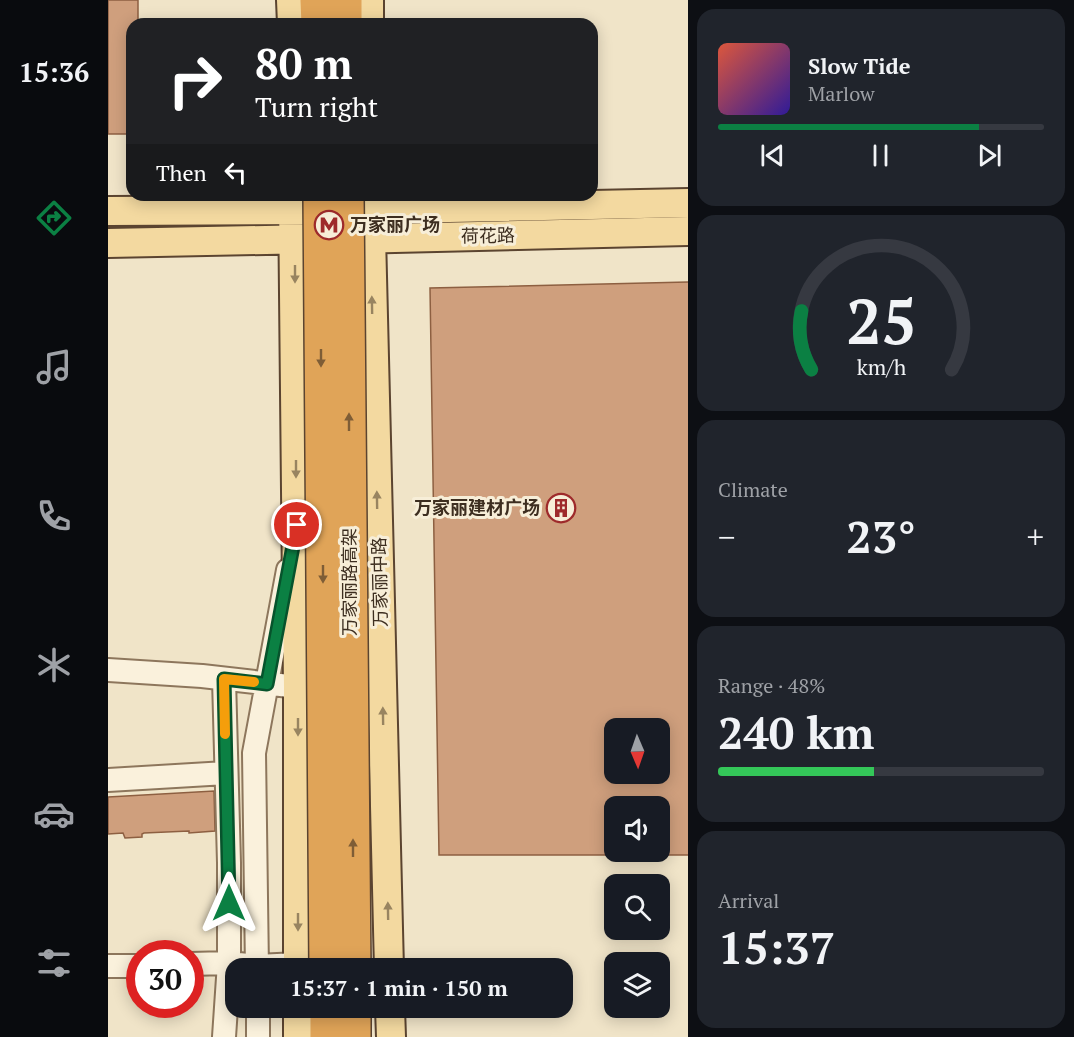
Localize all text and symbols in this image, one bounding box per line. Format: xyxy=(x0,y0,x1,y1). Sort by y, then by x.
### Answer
text: 80 m xyxy=(255,35,353,91)
icon: right xyxy=(156,42,234,120)
text: Slow Tide xyxy=(808,51,911,80)
text: 15:36 xyxy=(19,54,89,90)
text: Marlow xyxy=(808,80,875,107)
text: Turn right xyxy=(255,89,378,125)
icon: previous xyxy=(756,139,789,172)
icon: pause xyxy=(864,139,897,172)
icon: next xyxy=(973,139,1006,172)
icon: left xyxy=(219,156,252,189)
text: Then xyxy=(156,158,207,187)
icon: directions xyxy=(33,197,75,239)
metro station icon: 万家丽广场 xyxy=(313,209,345,241)
place label: 万家丽广场 xyxy=(350,212,440,236)
street label: 荷花路 xyxy=(461,223,515,247)
one-way arrow xyxy=(290,265,300,284)
text: 25 xyxy=(846,279,916,362)
one-way arrow xyxy=(368,295,377,314)
icon: music xyxy=(33,346,75,388)
one-way arrow xyxy=(316,349,326,368)
text: km/h xyxy=(856,353,906,381)
one-way arrow xyxy=(344,412,354,431)
one-way arrow xyxy=(291,460,301,479)
text: Climate xyxy=(718,476,788,503)
one-way arrow xyxy=(373,490,382,509)
building icon: 万家丽建材广场 xyxy=(545,492,577,524)
icon: phone xyxy=(33,495,75,537)
place label: 万家丽建材广场 xyxy=(414,495,540,519)
pin xyxy=(271,499,322,550)
text: 23° xyxy=(846,506,916,566)
icon: arrive xyxy=(280,508,313,541)
text: − xyxy=(718,515,736,558)
text: + xyxy=(1026,515,1044,558)
street label: 万家丽路高架 xyxy=(337,528,361,636)
street label: 万家丽中路 xyxy=(366,537,392,627)
one-way arrow xyxy=(318,565,328,584)
icon: climate xyxy=(33,644,75,686)
text: Range · 48% xyxy=(718,672,825,699)
text: 240 km xyxy=(718,702,874,762)
one-way arrow xyxy=(378,706,388,725)
one-way arrow xyxy=(293,718,303,737)
north arrow xyxy=(604,718,670,784)
map controls xyxy=(604,718,670,1018)
icon: car xyxy=(33,793,75,835)
button: sound xyxy=(604,796,670,862)
one-way arrow xyxy=(348,838,358,857)
position arrow xyxy=(197,871,261,935)
button: search xyxy=(604,874,670,940)
text: Arrival xyxy=(718,887,779,914)
one-way arrow xyxy=(383,901,393,920)
one-way arrow xyxy=(293,913,303,932)
text: 15:37 xyxy=(718,917,835,977)
speed limit sign: 30 xyxy=(126,940,204,1018)
icon: filters xyxy=(33,942,75,984)
button: layers xyxy=(604,952,670,1018)
text: 15:37 · 1 min · 150 m xyxy=(290,973,508,1002)

